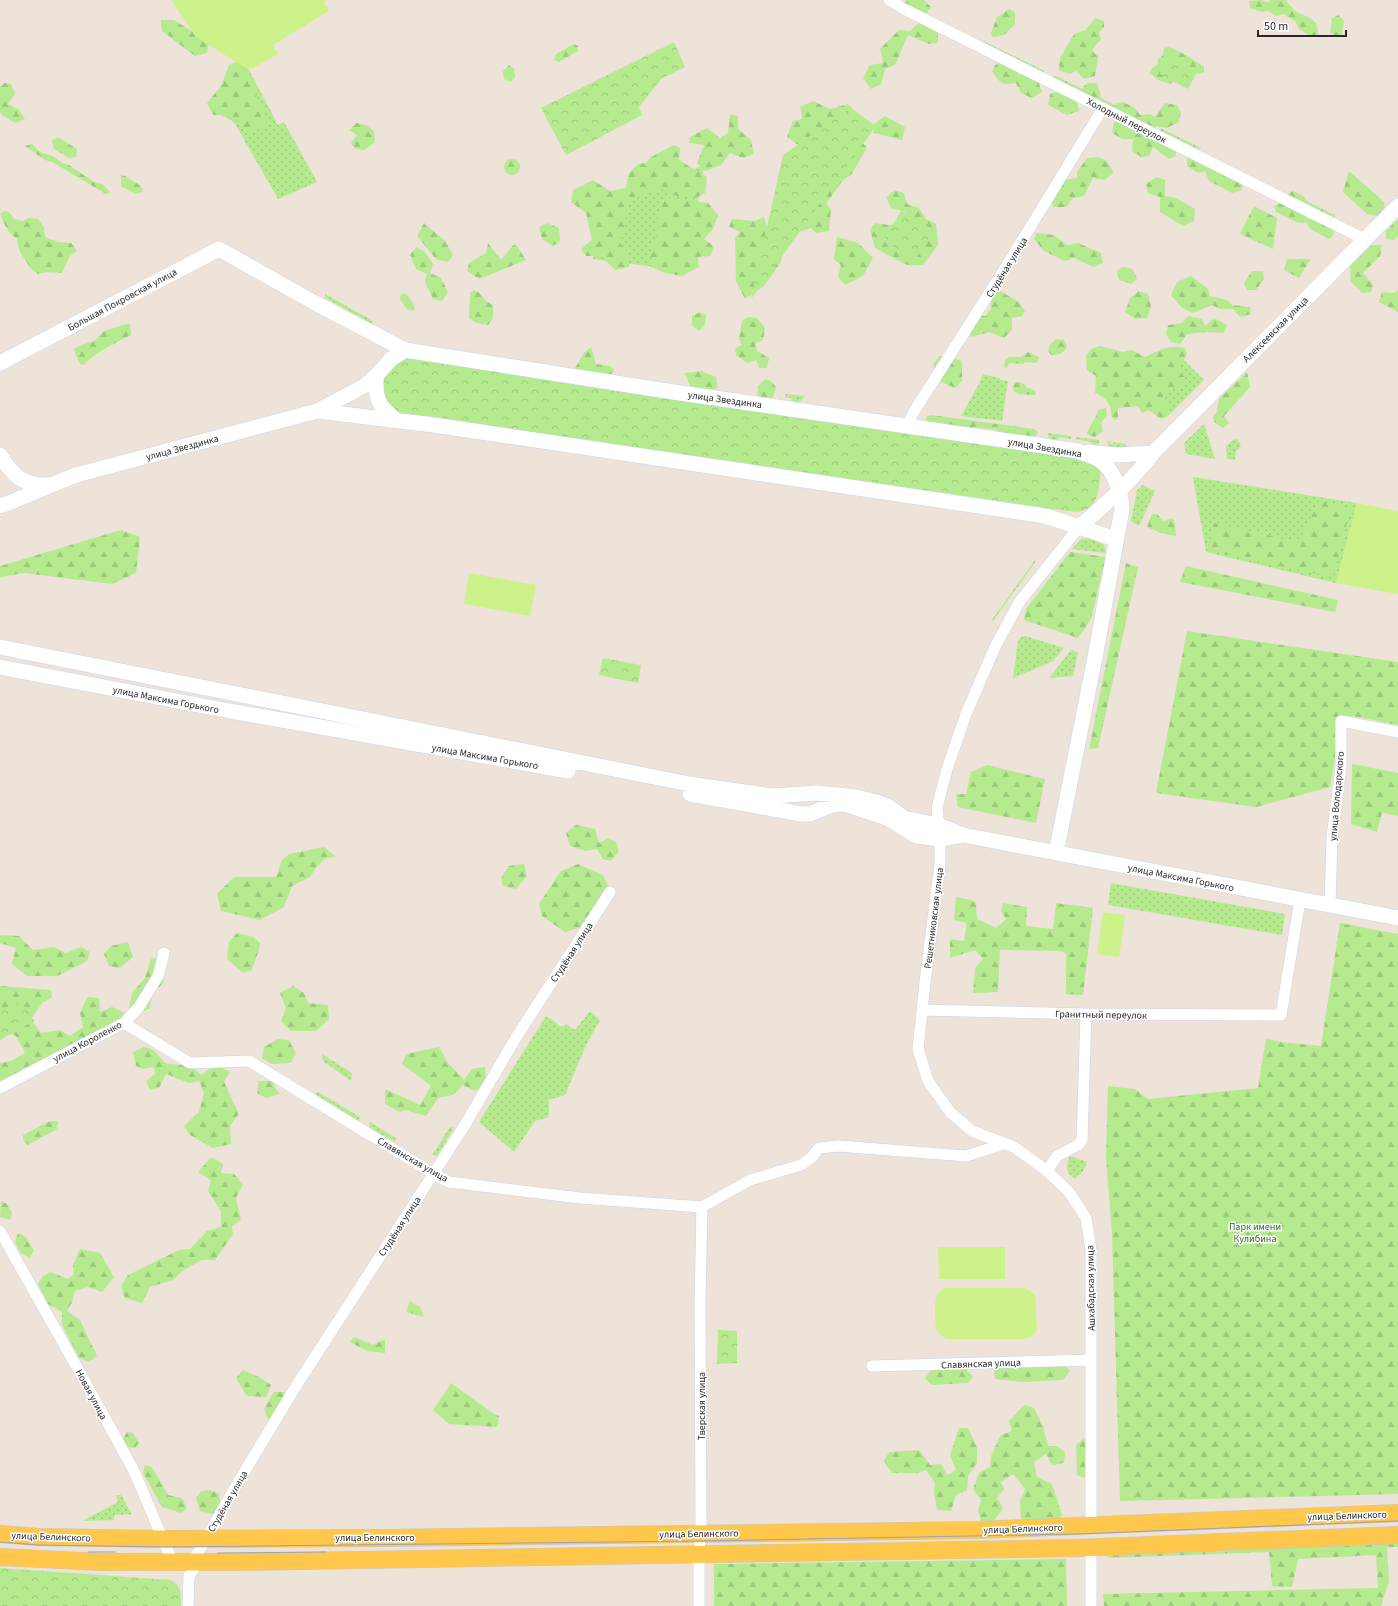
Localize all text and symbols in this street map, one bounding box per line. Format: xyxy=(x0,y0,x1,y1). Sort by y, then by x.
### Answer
scale bar xyxy=(1258,12,1346,38)
text: 50 m xyxy=(1264,18,1288,35)
street label: Холодный переулок xyxy=(1084,95,1169,147)
street label: Студёная улица xyxy=(983,235,1031,300)
street label: Большая Покровская улица xyxy=(65,265,180,335)
street label: Алексеевская улица xyxy=(1240,294,1312,366)
street label: улица Звездинка xyxy=(687,388,763,412)
street label: улица Звездинка xyxy=(144,432,220,464)
street label: улица Звездинка xyxy=(1007,435,1083,461)
street label: улица Максима Горького xyxy=(111,683,220,717)
street label: улица Максима Горького xyxy=(430,741,539,773)
street label: улица Володарского xyxy=(1326,751,1348,842)
street label: улица Максима Горького xyxy=(1126,861,1235,895)
street label: Решетниковская улица xyxy=(921,867,947,969)
street label: Студёная улица xyxy=(547,920,596,985)
street label: Гранитный переулок xyxy=(1055,1007,1147,1023)
street label: улица Короленко xyxy=(50,1018,124,1066)
street label: Славянская улица xyxy=(374,1134,451,1186)
street label: Студёная улица xyxy=(375,1194,424,1259)
park label: Парк имени Кулибина xyxy=(1229,1220,1281,1246)
street label: Ашхабадская улица xyxy=(1083,1245,1099,1331)
street label: Славянская улица xyxy=(941,1356,1021,1372)
street label: Новая улица xyxy=(72,1367,110,1422)
street label: Тверская улица xyxy=(695,1372,709,1440)
street label: Студёная улица xyxy=(205,1468,251,1535)
street label: улица Белинского xyxy=(1307,1508,1387,1524)
street label: улица Белинского xyxy=(983,1521,1063,1537)
street label: улица Белинского xyxy=(659,1526,739,1542)
street label: улица Белинского xyxy=(11,1529,91,1545)
street label: улица Белинского xyxy=(335,1531,415,1545)

